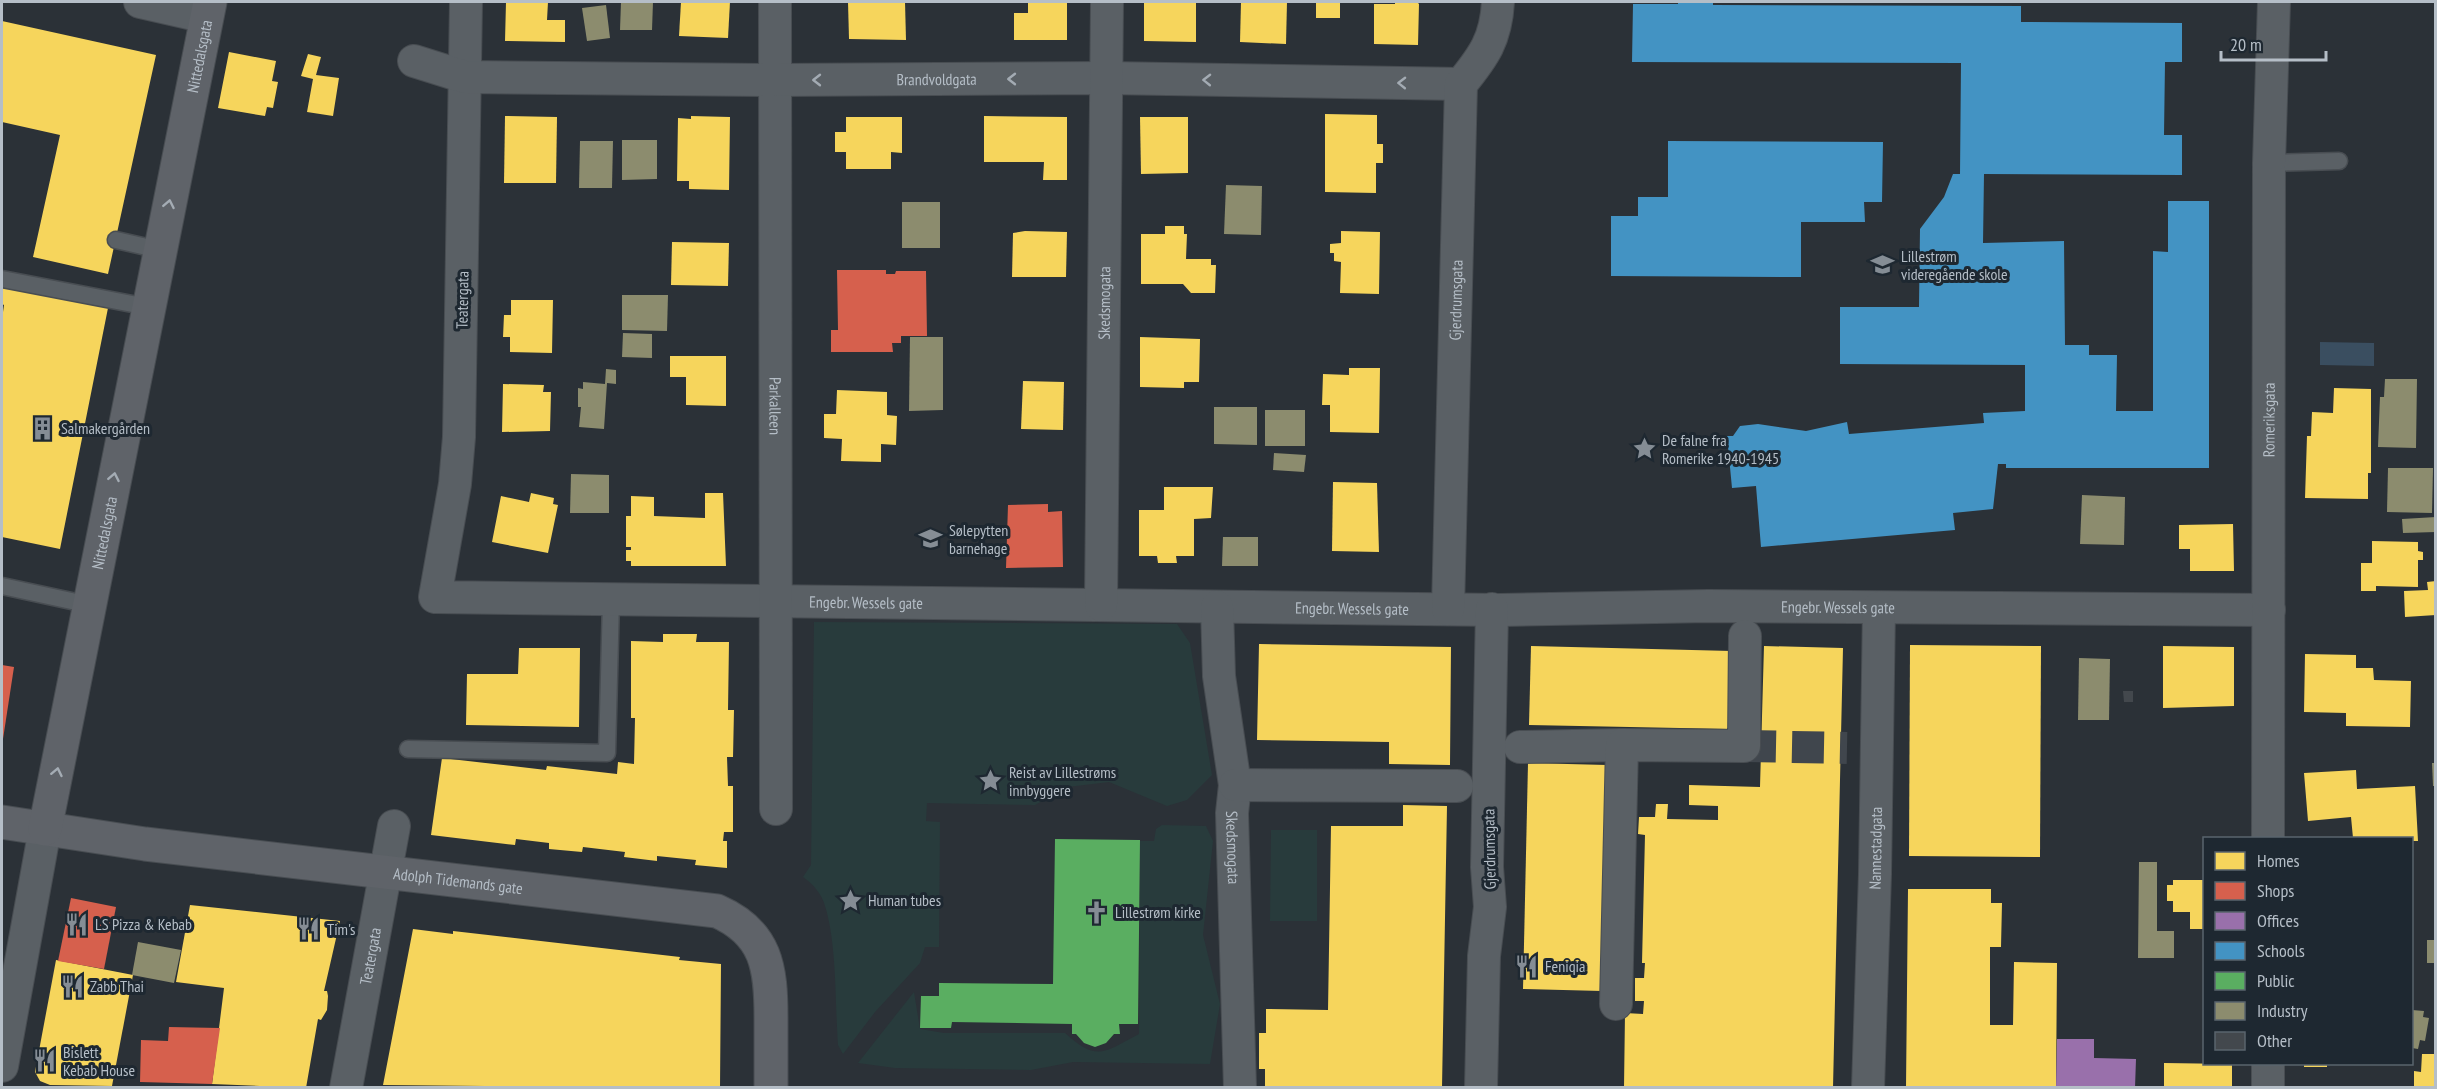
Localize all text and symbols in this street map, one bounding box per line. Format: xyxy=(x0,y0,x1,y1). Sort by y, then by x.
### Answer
street label: Nittedalsgata xyxy=(182,18,216,94)
scale bar xyxy=(2221,24,2326,62)
text: 20 m xyxy=(2230,33,2262,56)
street label: Brandvoldgata xyxy=(896,69,977,89)
one-way arrow xyxy=(1008,73,1017,85)
one-way arrow xyxy=(813,74,822,86)
one-way arrow xyxy=(1203,74,1212,86)
one-way arrow xyxy=(1398,77,1407,90)
one-way arrow xyxy=(162,199,175,209)
place label: Lillestrøm videregående skole xyxy=(1901,246,2008,284)
school or university icon: Lillestrøm videregående skole xyxy=(1870,252,1896,278)
street label: Gjerdrumsgata xyxy=(1445,260,1467,341)
street label: Skedsmogata xyxy=(1094,266,1114,340)
street label: Teatergata xyxy=(451,271,473,329)
street label: Parkalleen xyxy=(765,377,786,435)
street label: Romeriksgata xyxy=(2259,383,2279,457)
building icon: Salmakergården xyxy=(30,415,56,441)
place label: Salmakergården xyxy=(61,418,150,438)
place label: De falne fra Romerike 1940-1945 xyxy=(1662,430,1779,468)
place icon: De falne fra Romerike 1940-1945 xyxy=(1631,436,1657,462)
one-way arrow xyxy=(107,473,120,483)
street label: Nittedalsgata xyxy=(87,495,121,571)
place label: Sølepytten barnehage xyxy=(949,520,1008,558)
school or university icon: Sølepytten barnehage xyxy=(918,526,944,552)
street label: Engebr. Wessels gate xyxy=(809,592,923,613)
street label: Engebr. Wessels gate xyxy=(1295,597,1409,619)
street label: Engebr. Wessels gate xyxy=(1781,597,1895,617)
place label: Reist av Lillestrøms innbyggere xyxy=(1009,762,1116,800)
one-way arrow xyxy=(50,767,63,777)
place icon: Reist av Lillestrøms innbyggere xyxy=(978,768,1004,794)
street label: Nannestadgata xyxy=(1864,806,1886,890)
street label: Gjerdrumsgata xyxy=(1478,809,1500,889)
street label: Skedsmogata xyxy=(1222,811,1244,885)
legend xyxy=(2203,837,2413,1065)
text: Homes xyxy=(2257,849,2300,872)
street label: Adolph Tidemands gate xyxy=(392,863,524,898)
text: Shops xyxy=(2257,879,2294,902)
place icon: Human tubes xyxy=(837,887,863,913)
place label: Human tubes xyxy=(868,890,941,910)
church icon: Lillestrøm kirke xyxy=(1084,899,1110,925)
place label: Lillestrøm kirke xyxy=(1115,902,1201,922)
text: Offices xyxy=(2257,909,2299,932)
restaurant icon: LS Pizza & Kebab xyxy=(64,911,90,937)
place label: LS Pizza & Kebab xyxy=(95,914,192,934)
restaurant icon: Tim's xyxy=(296,916,322,942)
place label: Tim's xyxy=(327,919,356,939)
street label: Teatergata xyxy=(355,926,385,986)
text: Schools xyxy=(2257,939,2305,962)
restaurant icon: Feniqia xyxy=(1514,953,1540,979)
place label: Feniqia xyxy=(1545,956,1586,976)
text: Public xyxy=(2257,969,2295,992)
restaurant icon: Zabb Thai xyxy=(59,973,85,999)
place label: Zabb Thai xyxy=(90,976,144,996)
text: Industry xyxy=(2257,999,2308,1022)
text: Other xyxy=(2257,1029,2292,1052)
place label: Bislett Kebab House xyxy=(63,1042,135,1080)
restaurant icon: Bislett Kebab House xyxy=(32,1048,58,1074)

